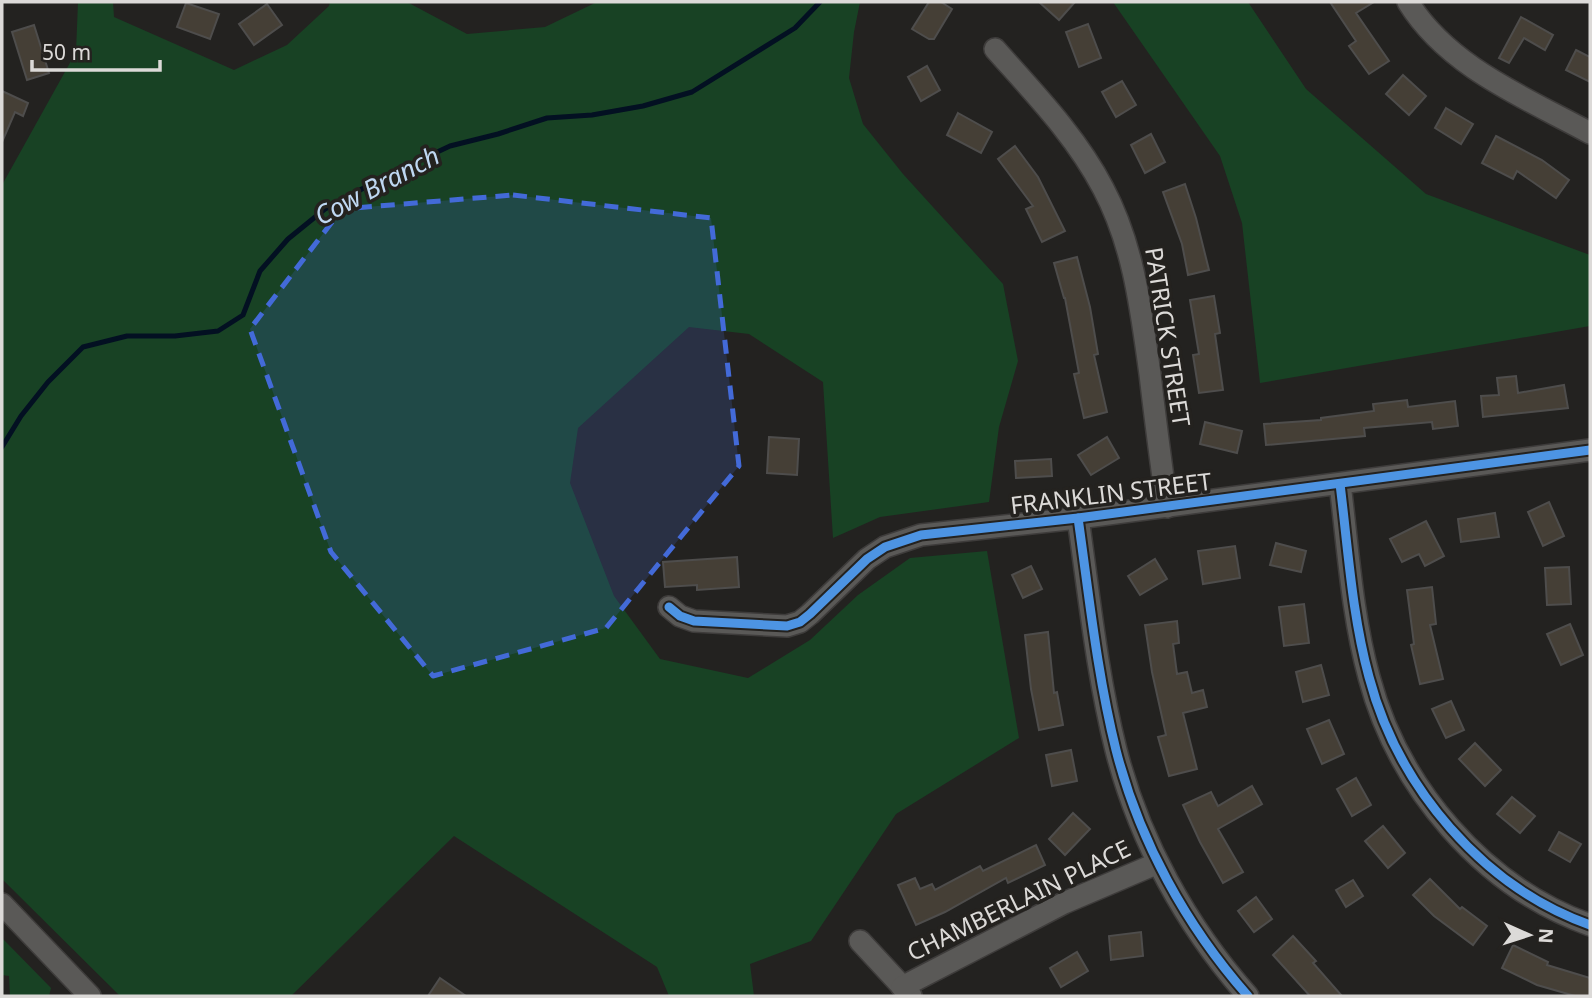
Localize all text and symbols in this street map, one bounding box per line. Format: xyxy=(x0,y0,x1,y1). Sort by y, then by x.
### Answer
scale bar xyxy=(32,28,159,72)
text: 50 m xyxy=(42,38,91,66)
water label: Cow Branch xyxy=(308,137,445,233)
street label: PATRICK STREET xyxy=(1138,245,1199,429)
street label: FRANKLIN STREET xyxy=(1008,464,1214,521)
street label: CHAMBERLAIN PLACE xyxy=(901,831,1136,968)
north arrow xyxy=(1494,900,1564,970)
text: N xyxy=(1533,927,1559,944)

